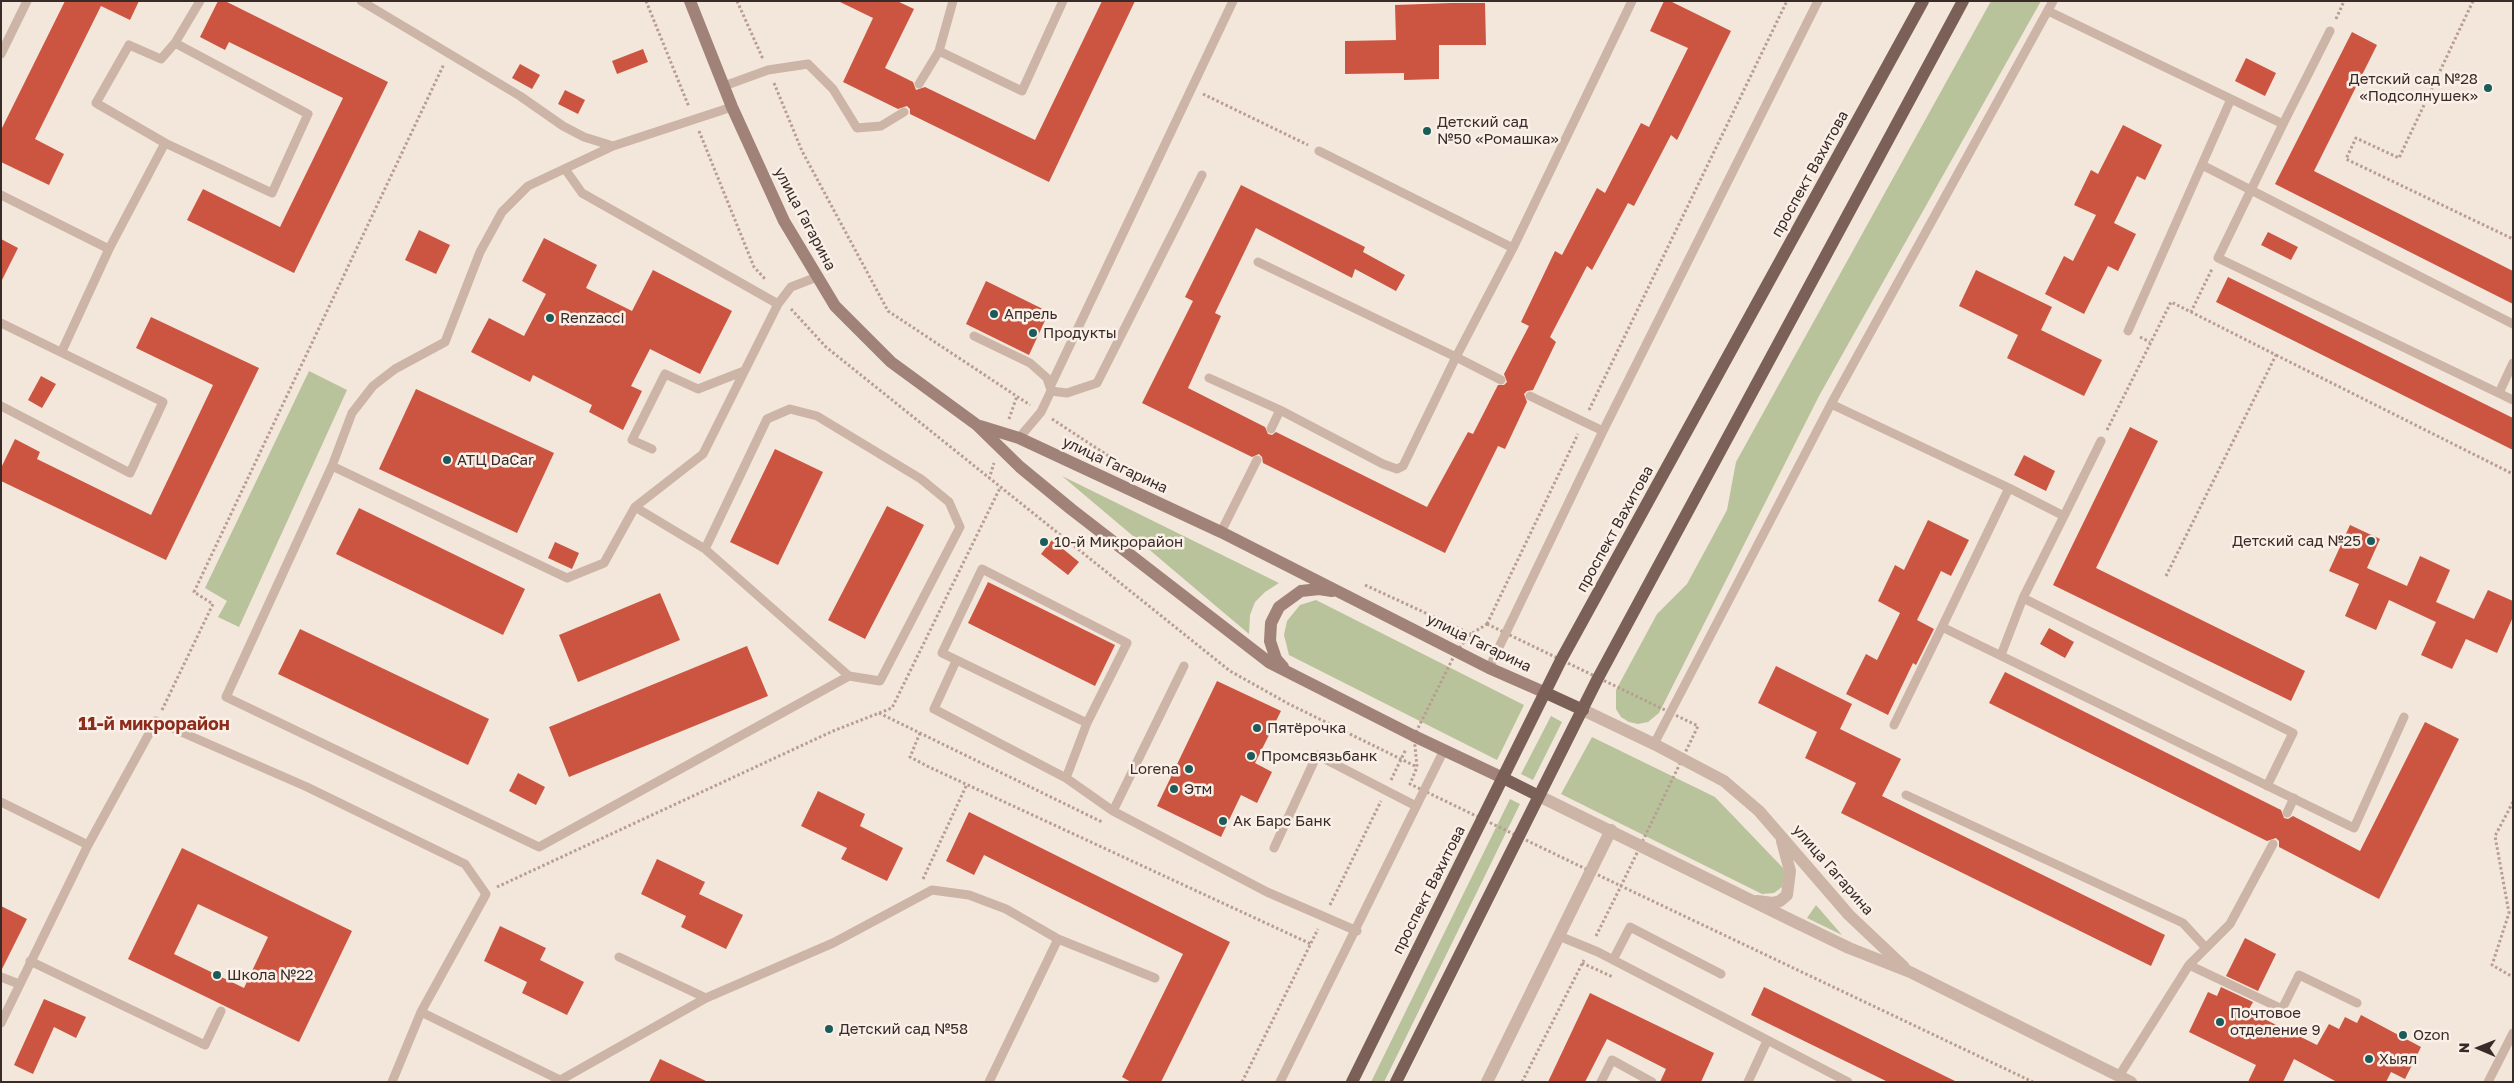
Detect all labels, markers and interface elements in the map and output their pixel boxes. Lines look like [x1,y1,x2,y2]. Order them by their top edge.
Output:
place label: Детский сад №28 «Подсолнушек» [2349,70,2478,105]
marker: Детский сад №28 «Подсолнушек» [2482,82,2494,94]
street label: проспект Вахитова [1768,108,1852,240]
place label: Детский сад №50 «Ромашка» [1437,113,1559,148]
marker: Детский сад №50 «Ромашка» [1421,125,1433,137]
street label: улица Гагарина [770,164,840,274]
place label: Апрель [1004,305,1057,323]
marker: Апрель [988,308,1000,320]
place label: Renzacci [560,309,624,327]
marker: Renzacci [544,312,556,324]
place label: Продукты [1043,324,1117,342]
marker: Продукты [1027,327,1039,339]
street label: улица Гагарина [1059,433,1171,497]
place label: АТЦ DaСar [457,451,534,469]
marker: АТЦ DaСar [441,454,453,466]
street label: проспект Вахитова [1573,463,1657,595]
place label: Детский сад №25 [2232,532,2361,550]
place label: 10-й Микрорайон [1054,533,1183,551]
marker: Детский сад №25 [2365,535,2377,547]
marker: 10-й Микрорайон [1038,536,1050,548]
street label: улица Гагарина [1424,610,1534,676]
district label: 11-й микрорайон [78,713,230,735]
place label: Пятёрочка [1267,719,1346,737]
marker: Пятёрочка [1251,722,1263,734]
place label: Промсвязьбанк [1261,747,1377,765]
marker: Промсвязьбанк [1245,750,1257,762]
place label: Lorena [1130,760,1179,778]
marker: Lorena [1183,763,1195,775]
place label: Этм [1184,780,1212,798]
marker: Этм [1168,783,1180,795]
place label: Ак Барс Банк [1233,812,1331,830]
marker: Ак Барс Банк [1217,815,1229,827]
street label: улица Гагарина [1789,821,1877,919]
street label: проспект Вахитова [1389,823,1469,957]
place label: Школа №22 [227,966,314,984]
marker: Школа №22 [211,969,223,981]
place label: Почтовое отделение 9 [2230,1004,2321,1039]
marker: Почтовое отделение 9 [2214,1016,2226,1028]
place label: Детский сад №58 [839,1020,968,1038]
marker: Детский сад №58 [823,1023,835,1035]
north arrow [2454,1023,2504,1073]
place label: Ozon [2413,1026,2450,1044]
marker: Ozon [2397,1029,2409,1041]
text: N [2455,1042,2472,1053]
place label: Хыял [2379,1050,2417,1068]
marker: Хыял [2363,1053,2375,1065]

